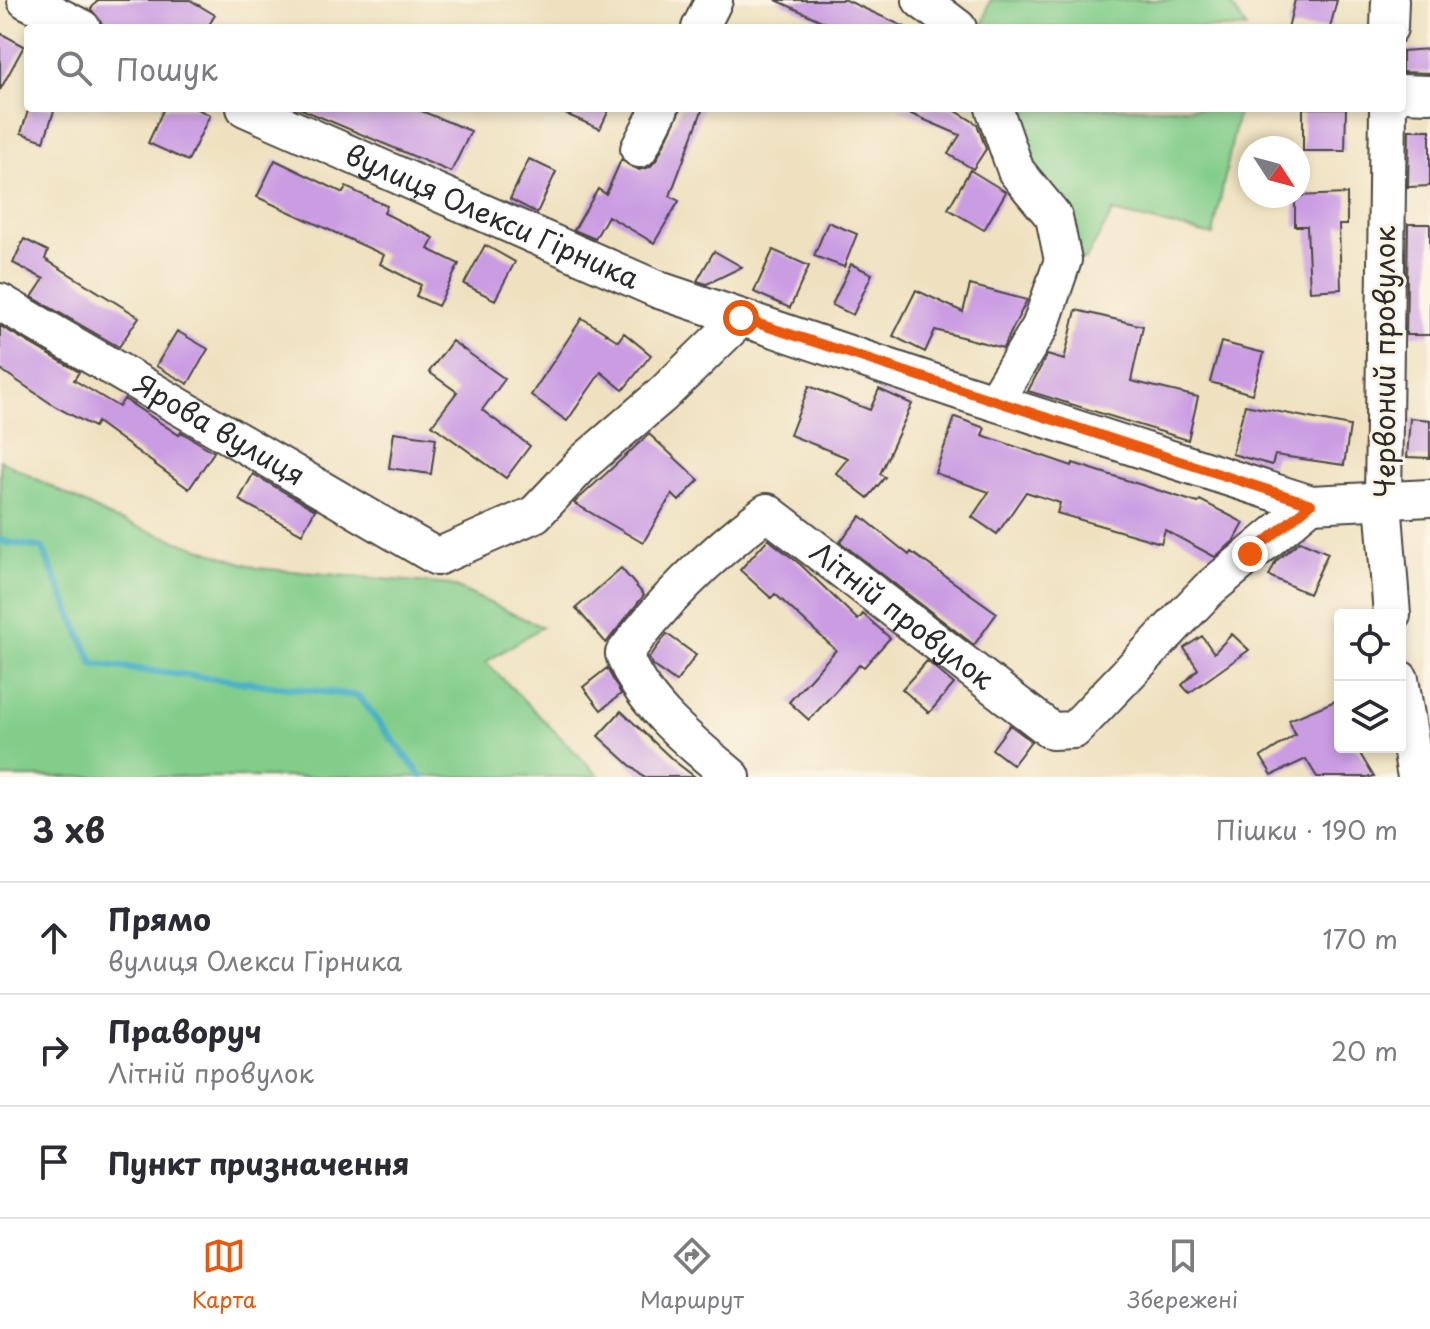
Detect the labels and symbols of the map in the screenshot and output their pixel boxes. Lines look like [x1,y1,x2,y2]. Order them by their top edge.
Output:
street label: вулиця Олекси Гірника [339,132,647,299]
north arrow [1238,136,1310,208]
street label: Червоний провулок [1362,226,1405,498]
route start [723,300,759,336]
street label: Ярова вулиця [127,362,314,496]
street label: Літній провулок [802,530,1004,699]
route end [1232,536,1268,572]

